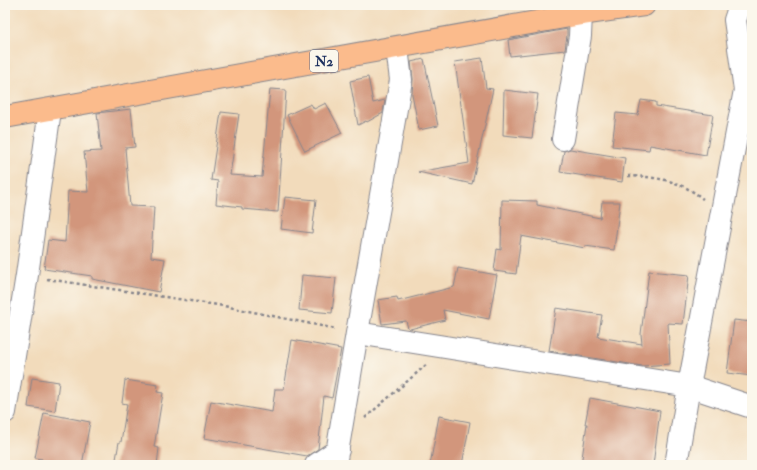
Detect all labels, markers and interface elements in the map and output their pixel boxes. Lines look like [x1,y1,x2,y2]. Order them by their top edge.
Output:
road number: N2 [310,50,338,72]

